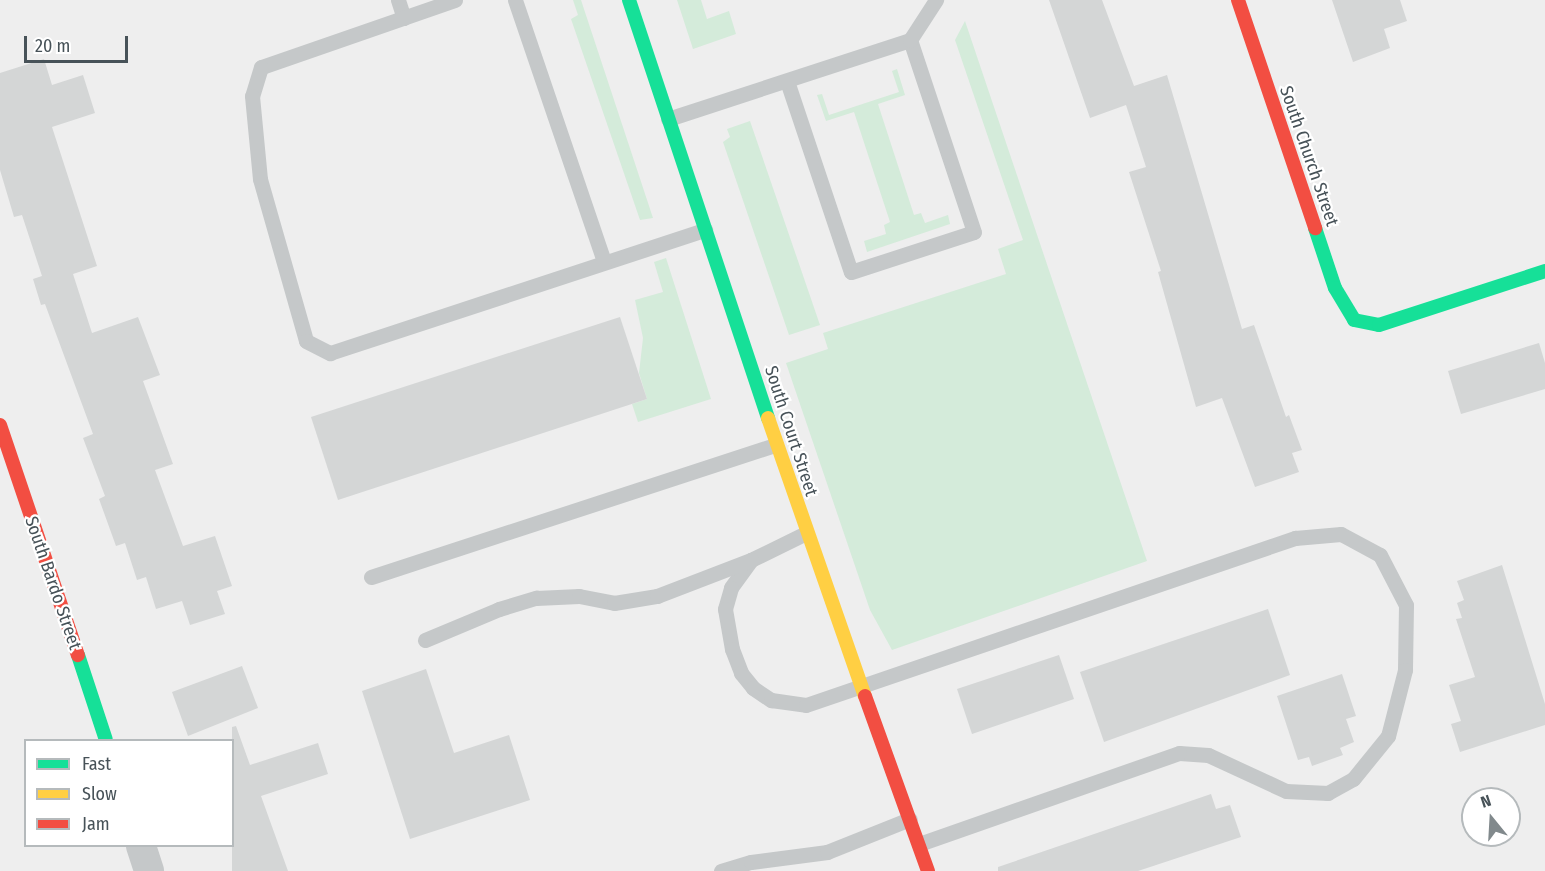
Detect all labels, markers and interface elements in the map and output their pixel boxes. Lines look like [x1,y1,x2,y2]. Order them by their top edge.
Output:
scale bar [27,24,130,62]
text: 20 m [35,35,70,57]
street label: South Church Street [1275,83,1343,229]
street label: South Court Street [760,363,822,499]
street label: South Bardo Street [20,514,86,652]
legend [24,739,234,847]
text: Fast [82,753,111,775]
text: Slow [82,783,117,805]
north arrow [1461,787,1521,847]
text: N [1478,791,1493,812]
text: Jam [82,813,110,835]

